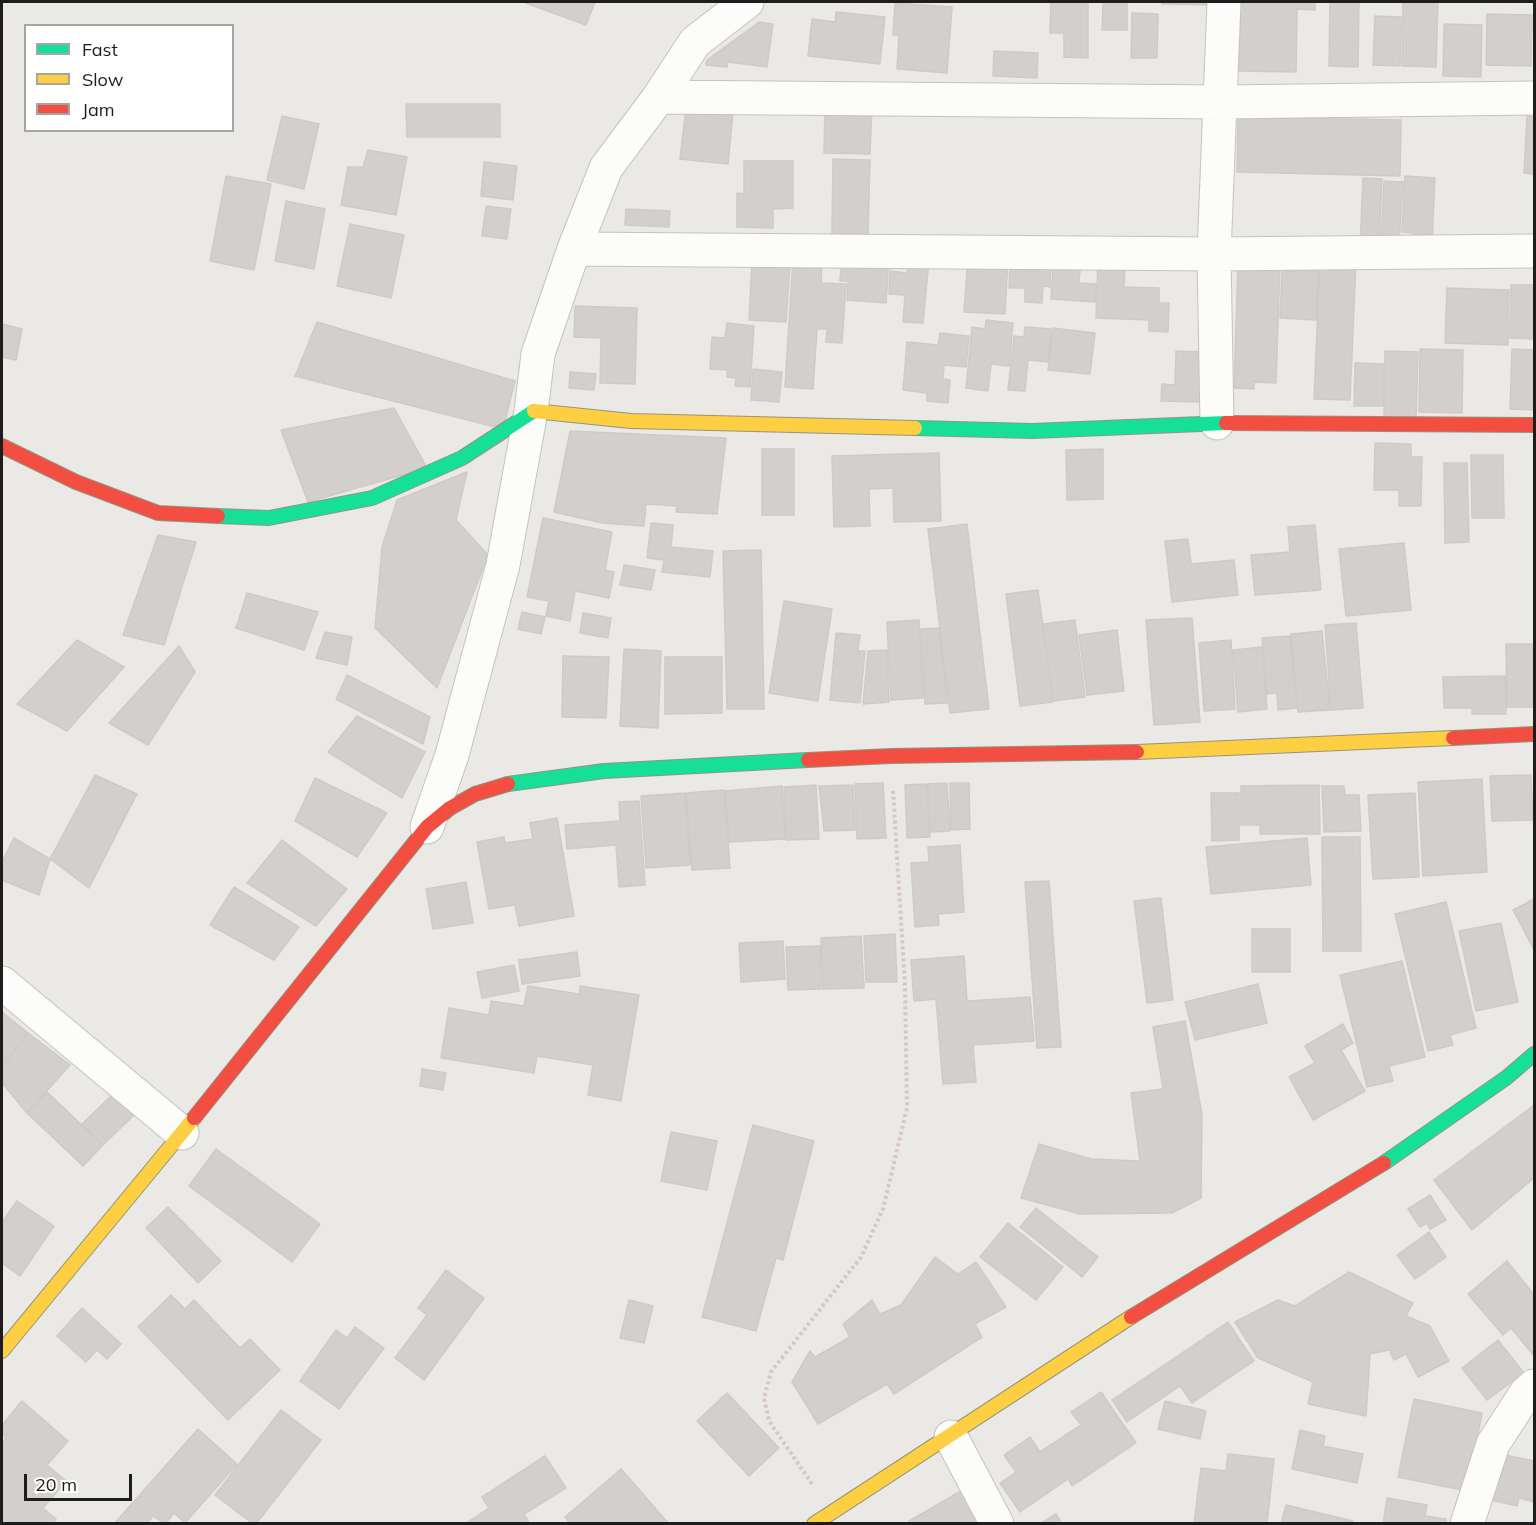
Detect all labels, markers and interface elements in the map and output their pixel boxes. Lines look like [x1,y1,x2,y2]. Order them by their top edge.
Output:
legend [24,24,234,132]
text: Fast [82,38,118,61]
text: Slow [82,68,123,91]
text: Jam [82,98,115,121]
scale bar [27,1462,135,1500]
text: 20 m [35,1473,77,1496]

